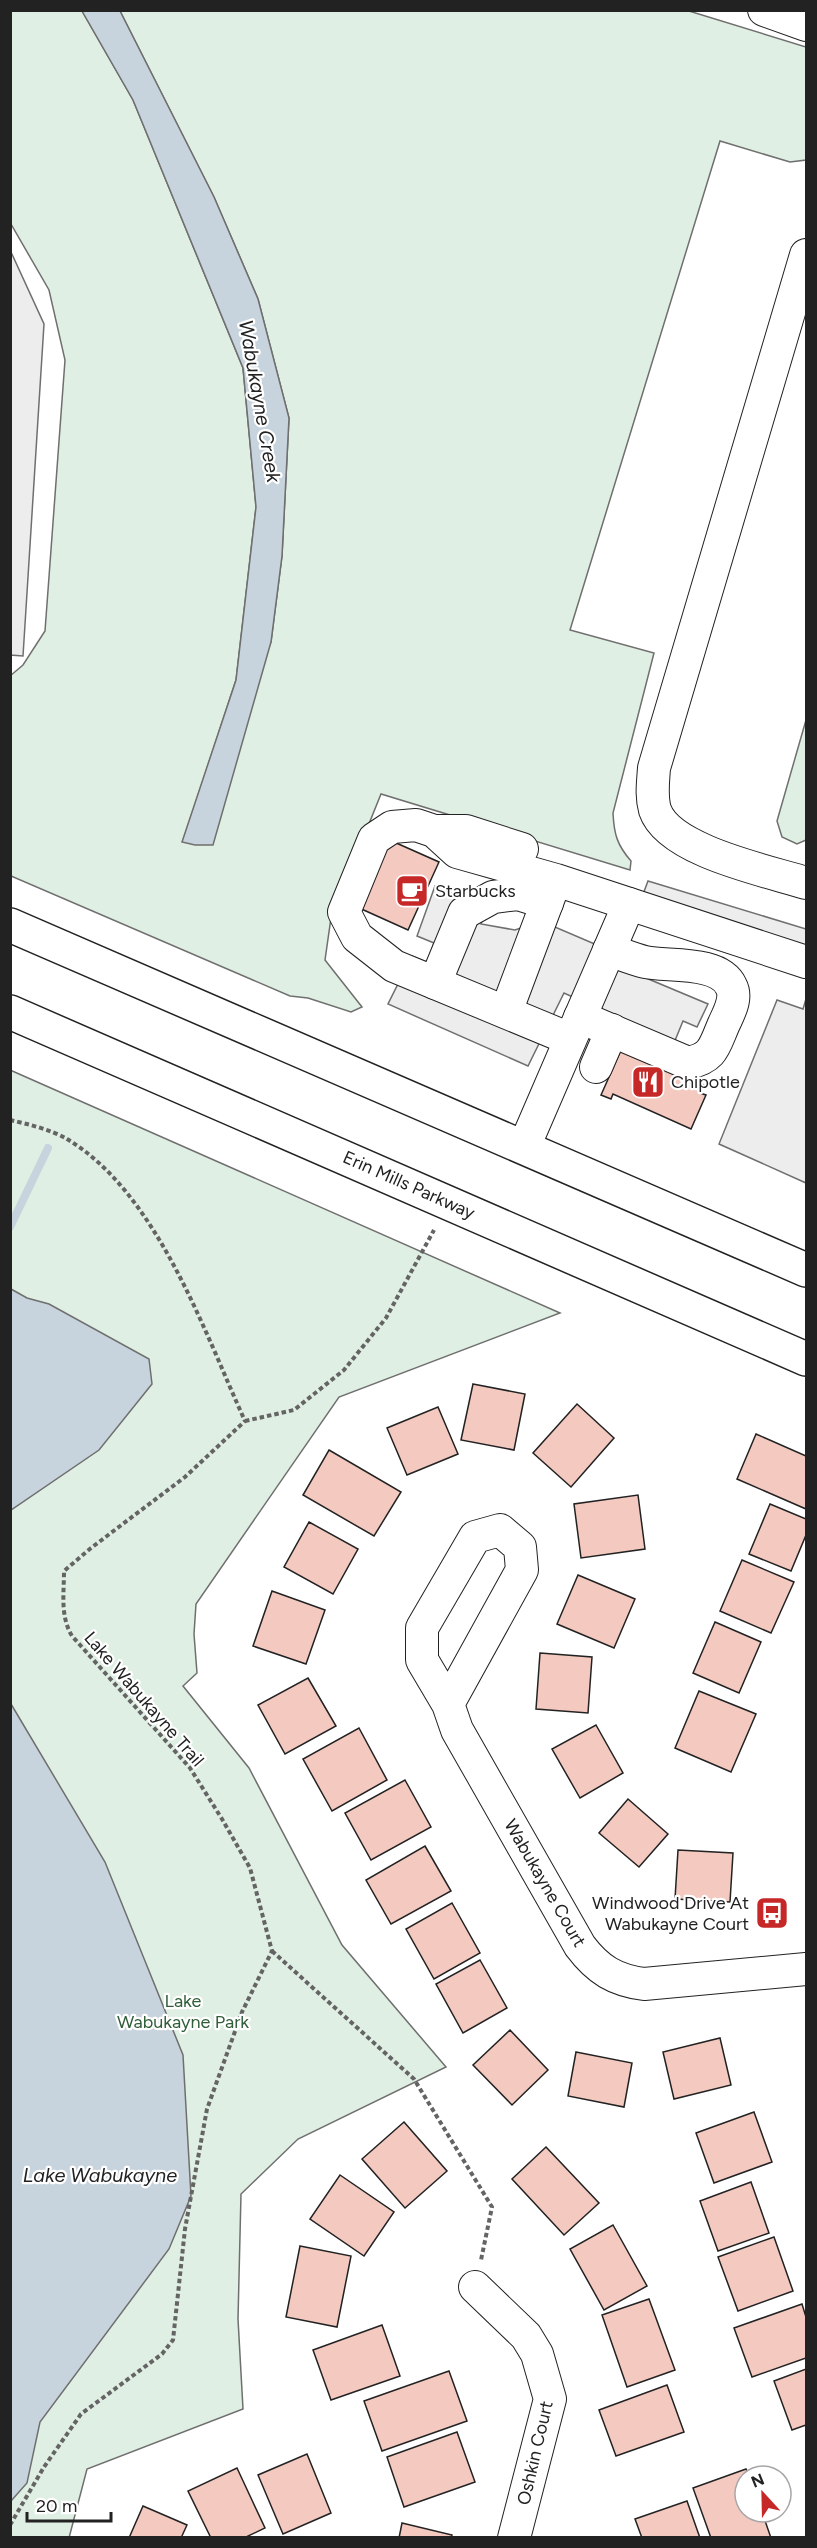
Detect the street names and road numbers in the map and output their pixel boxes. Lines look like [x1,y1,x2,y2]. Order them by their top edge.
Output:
street label: Erin Mills Parkway [340,1146,479,1224]
street label: Lake Wabukayne Trail [79,1627,209,1771]
street label: Wabukayne Court [499,1815,591,1951]
street label: Oshkin Court [512,2399,558,2507]

